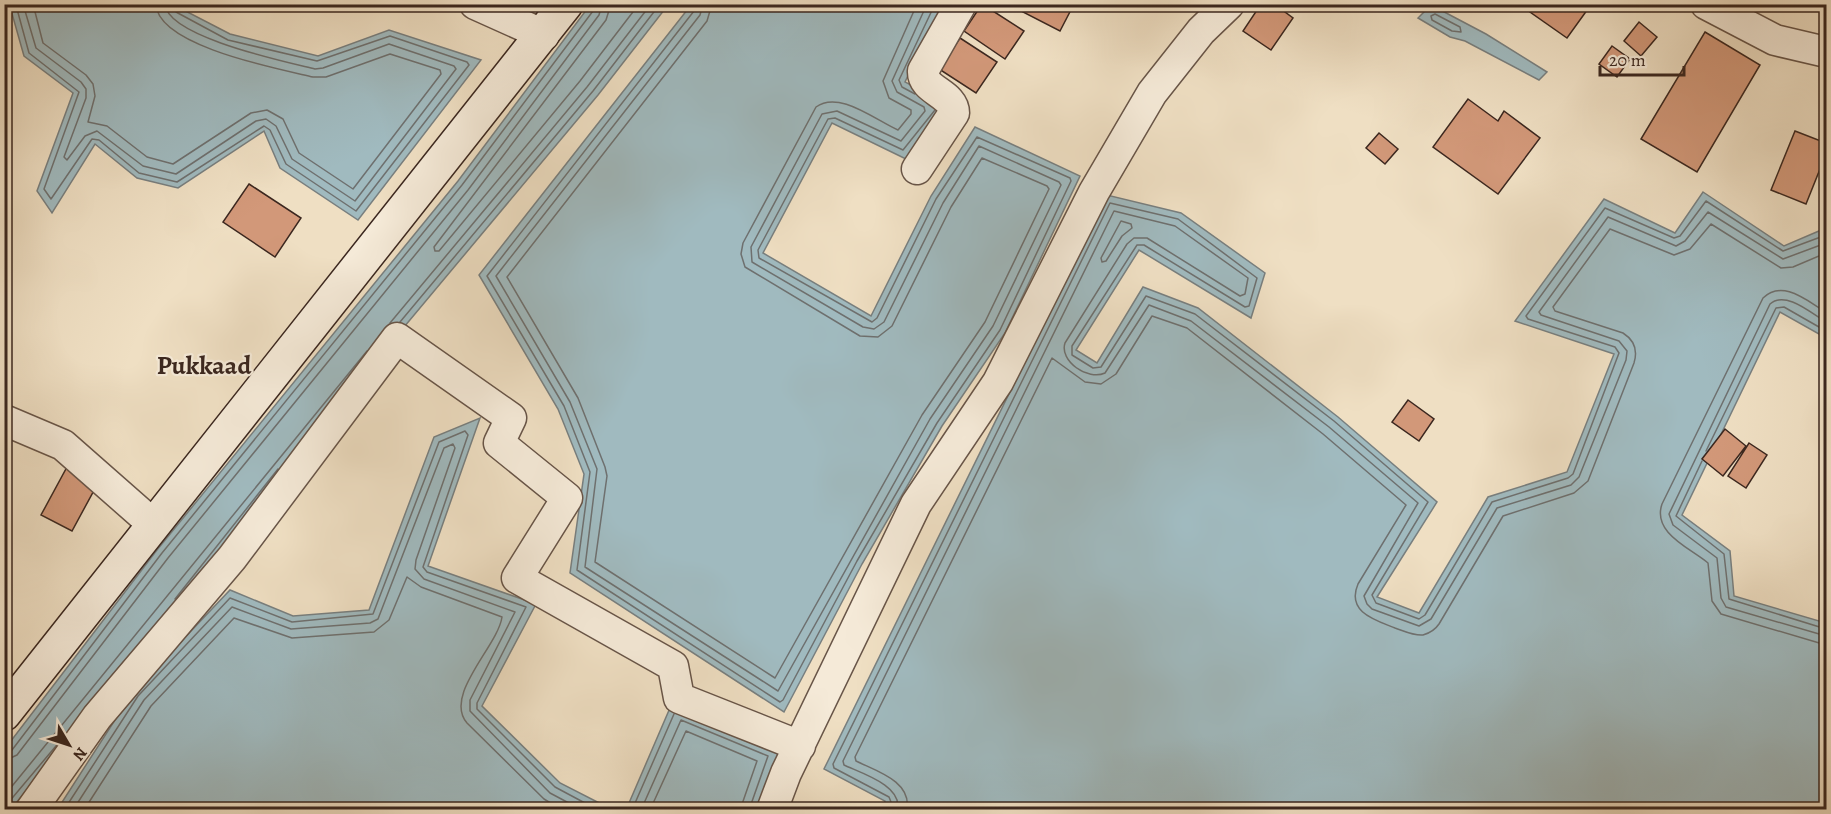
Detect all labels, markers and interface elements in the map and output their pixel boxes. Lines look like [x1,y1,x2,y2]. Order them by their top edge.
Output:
scale bar [1600,39,1684,77]
text: 20 m [1609,48,1646,72]
district label: Pukkaad [157,348,252,383]
north arrow [39,715,99,775]
text: N [67,742,92,766]

